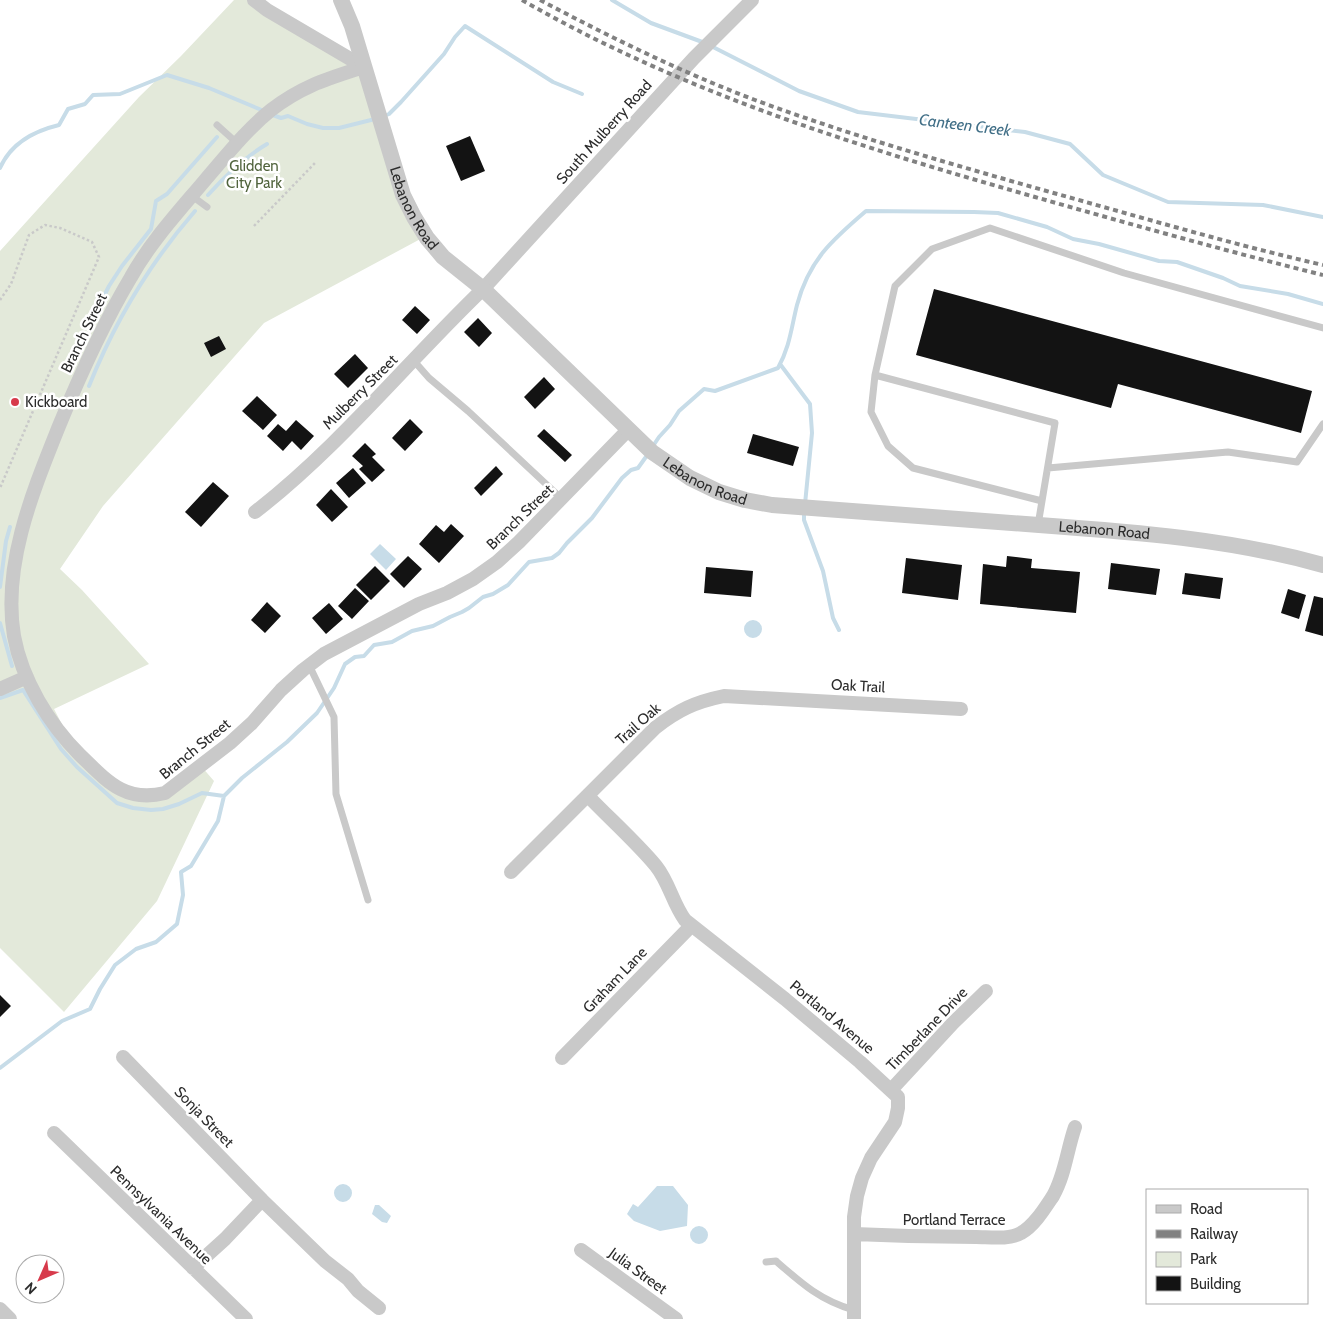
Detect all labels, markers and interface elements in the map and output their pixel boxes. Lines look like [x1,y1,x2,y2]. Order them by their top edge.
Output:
street label: South Mulberry Road [553,76,655,188]
water label: Canteen Creek [918,110,1013,140]
park label: Glidden City Park [226,157,282,192]
street label: Lebanon Road [386,164,442,254]
street label: Branch Street [57,290,111,376]
street label: Mulberry Street [319,351,401,433]
place label: Kickboard [25,393,87,411]
marker: Kickboard [9,396,21,408]
street label: Lebanon Road [660,453,749,509]
street label: Branch Street [483,481,557,553]
street label: Lebanon Road [1058,517,1151,543]
street label: Oak Trail [831,676,886,696]
street label: Trail Oak [612,699,664,749]
street label: Branch Street [156,715,234,783]
street label: Graham Lane [579,943,651,1017]
street label: Portland Avenue [786,976,878,1058]
street label: Timberlane Drive [883,983,971,1074]
street label: Sonja Street [171,1083,237,1151]
street label: Pennsylvania Avenue [106,1162,216,1268]
legend [1146,1189,1308,1304]
text: Road [1190,1200,1223,1218]
street label: Portland Terrace [903,1211,1006,1229]
text: Railway [1190,1225,1239,1243]
street label: Julia Street [605,1243,671,1298]
text: Park [1190,1250,1217,1268]
north arrow [15,1254,65,1304]
text: Building [1190,1275,1241,1293]
text: N [21,1278,41,1298]

